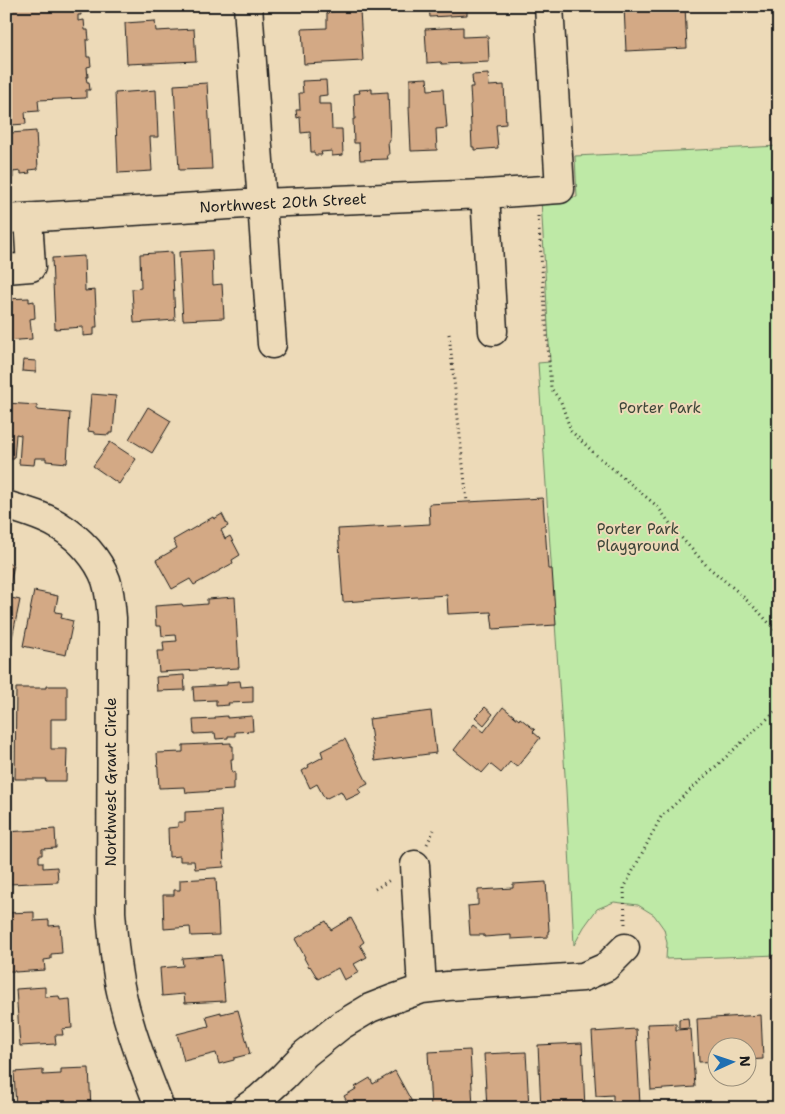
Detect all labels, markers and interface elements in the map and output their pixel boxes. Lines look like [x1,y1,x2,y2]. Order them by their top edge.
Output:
street label: Northwest 20th Street [199,189,367,217]
park label: Porter Park [619,398,701,418]
park label: Porter Park Playground [597,519,680,556]
street label: Northwest Grant Circle [101,697,121,867]
north arrow [708,1036,758,1086]
text: N [736,1055,754,1067]

